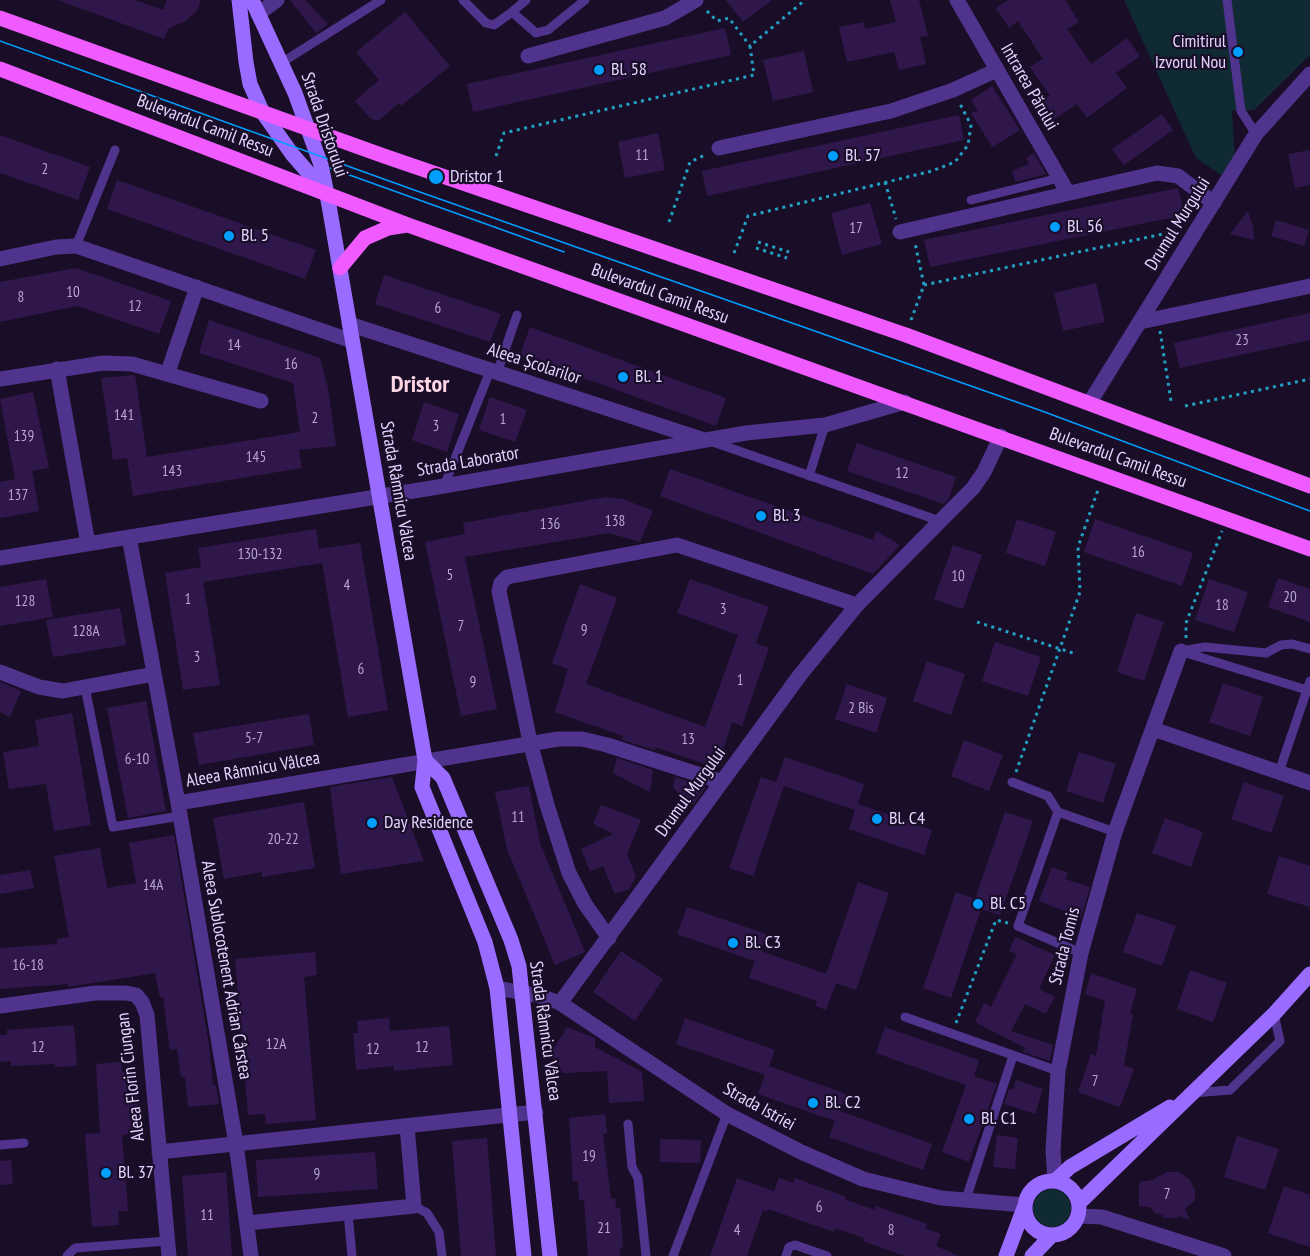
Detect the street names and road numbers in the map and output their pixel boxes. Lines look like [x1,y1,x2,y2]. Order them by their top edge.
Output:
street label: Intrarea Părului [996,40,1062,134]
street label: Strada Dristorului [296,70,352,180]
street label: Bulevardul Camil Ressu [134,90,276,162]
street label: Drumul Murgului [1141,174,1215,274]
street label: Bulevardul Camil Ressu [588,259,732,329]
street label: Aleea Școlarilor [484,339,584,389]
street label: Strada Râmnicu Vâlcea [375,420,421,562]
street label: Bulevardul Camil Ressu [1046,423,1190,493]
street label: Strada Laborator [415,442,521,482]
street label: Drumul Murgului [651,743,731,841]
street label: Aleea Râmnicu Vâlcea [184,748,322,792]
street label: Aleea Sublocotenent Adrian Cârstea [196,859,256,1081]
street label: Strada Tomis [1045,905,1085,987]
street label: Strada Râmnicu Vâlcea [525,960,565,1102]
street label: Aleea Florin Ciungan [112,1012,150,1142]
street label: Strada Istriei [719,1078,799,1136]

